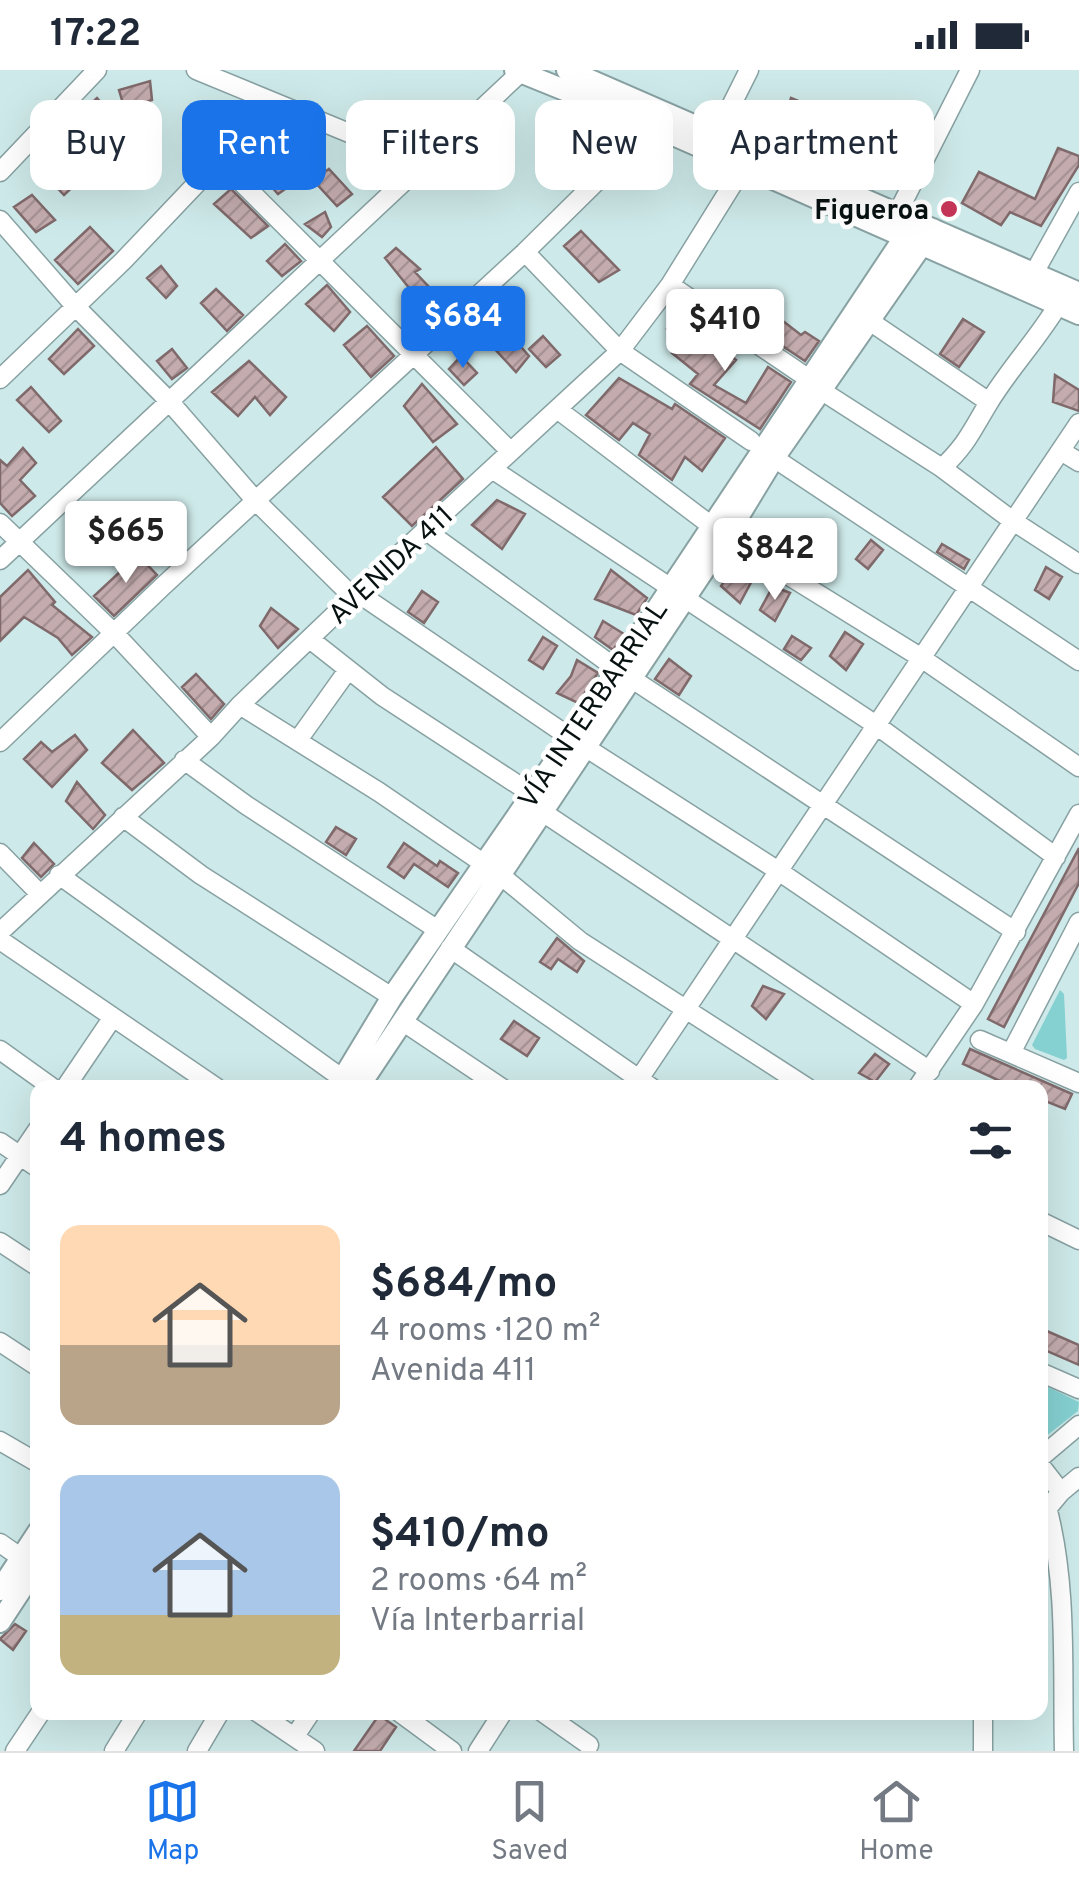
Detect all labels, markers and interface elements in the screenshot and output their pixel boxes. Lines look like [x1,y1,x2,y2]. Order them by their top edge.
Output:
text: 17:22 [50,11,141,60]
chip: Buy [30,100,162,190]
chip: Rent [182,100,326,190]
chip: Filters [346,100,515,190]
chip: New [535,100,673,190]
chip: Apartment [693,100,934,190]
place label: Figueroa [814,194,929,230]
marker: Figueroa [938,198,960,220]
pin: $684 [404,286,522,371]
pin: $410 [666,289,784,374]
text: $684 [423,298,503,338]
text: $410 [688,301,762,341]
street label: AVENIDA 411 [322,499,462,634]
pin: $665 [67,501,185,586]
text: $665 [87,513,165,553]
pin: $842 [716,518,834,603]
text: $842 [735,530,815,570]
street label: VÍA INTERBARRIAL [510,594,677,817]
icon: filters [963,1113,1018,1168]
text: 4 homes [60,1114,227,1167]
text: $684/mo [370,1259,557,1312]
icon: home [140,1265,260,1385]
text: 4 rooms · 120 m² [370,1312,601,1352]
text: Avenida 411 [370,1352,536,1392]
text: $410/mo [370,1509,550,1562]
icon: home [140,1515,260,1635]
text: 2 rooms · 64 m² [370,1562,587,1602]
text: Vía Interbarrial [370,1602,585,1642]
tab: Map [145,1774,200,1870]
tab: Saved [491,1774,568,1870]
tab: Home [859,1774,934,1870]

